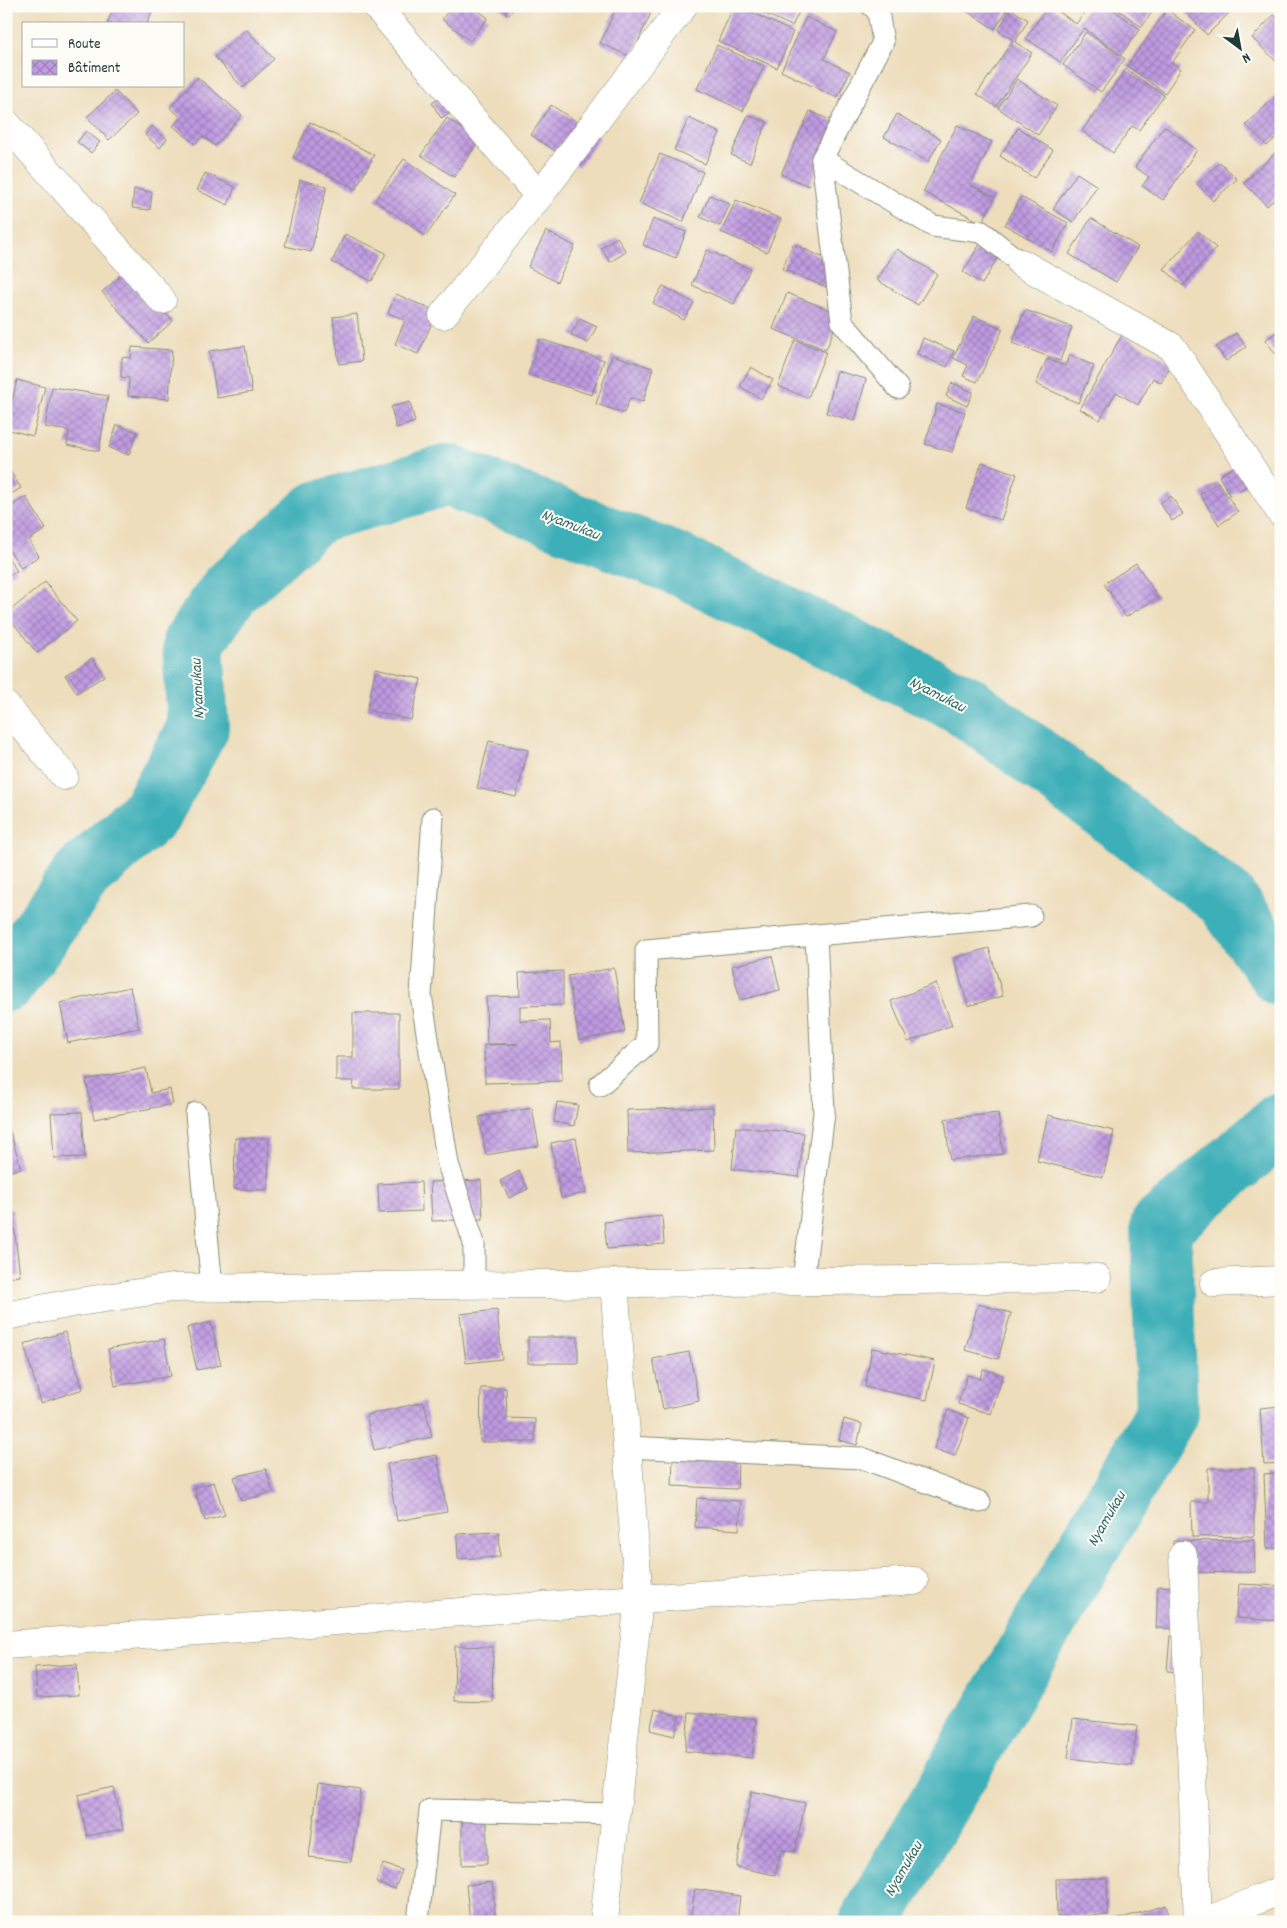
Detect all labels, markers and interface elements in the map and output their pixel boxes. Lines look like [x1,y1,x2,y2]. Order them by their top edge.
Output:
legend [22,22,185,88]
north arrow [1214,22,1264,72]
text: Route [68,34,101,56]
text: N [1238,47,1254,68]
text: Bâtiment [68,58,121,80]
water label: Nyamukau [538,504,604,547]
water label: Nyamukau [185,657,212,720]
water label: Nyamukau [905,671,970,720]
water label: Nyamukau [1082,1486,1133,1551]
water label: Nyamukau [879,1836,930,1901]

